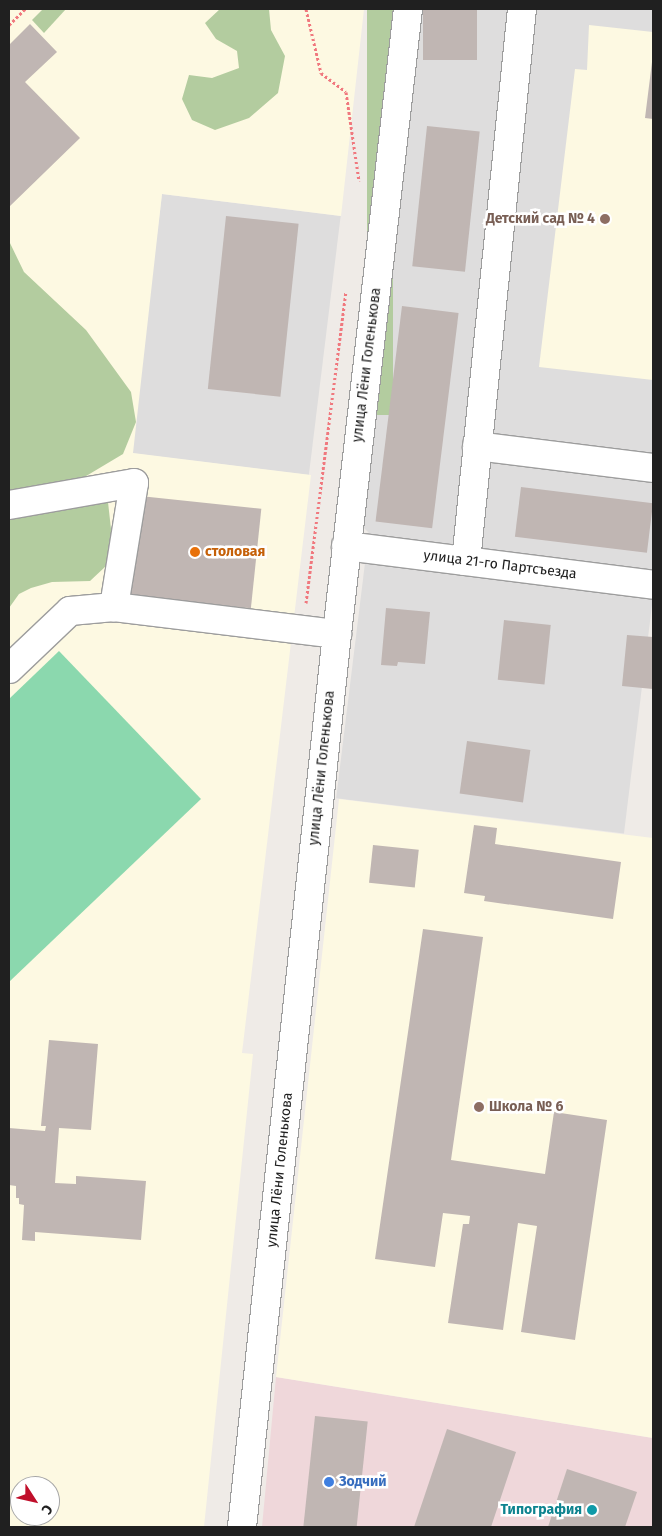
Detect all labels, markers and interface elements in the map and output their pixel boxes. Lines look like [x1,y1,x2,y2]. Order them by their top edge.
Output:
place label: Детский сад № 4 [486,211,595,227]
marker: Детский сад № 4 [599,213,611,225]
street label: улица Лёни Голенькова [349,287,385,443]
place label: столовая [205,544,265,560]
marker: столовая [189,546,201,558]
street label: улица 21-го Партсъезда [422,547,578,583]
street label: улица Лёни Голенькова [306,690,338,846]
street label: улица Лёни Голенькова [264,1092,296,1248]
place label: Школа № 6 [489,1099,563,1115]
marker: Школа № 6 [473,1101,485,1113]
place label: Зодчий [339,1474,387,1490]
north arrow [10,1476,60,1526]
marker: Зодчий [323,1476,335,1488]
text: С [38,1501,56,1517]
place label: Типография [500,1502,582,1518]
marker: Типография [586,1504,598,1516]

